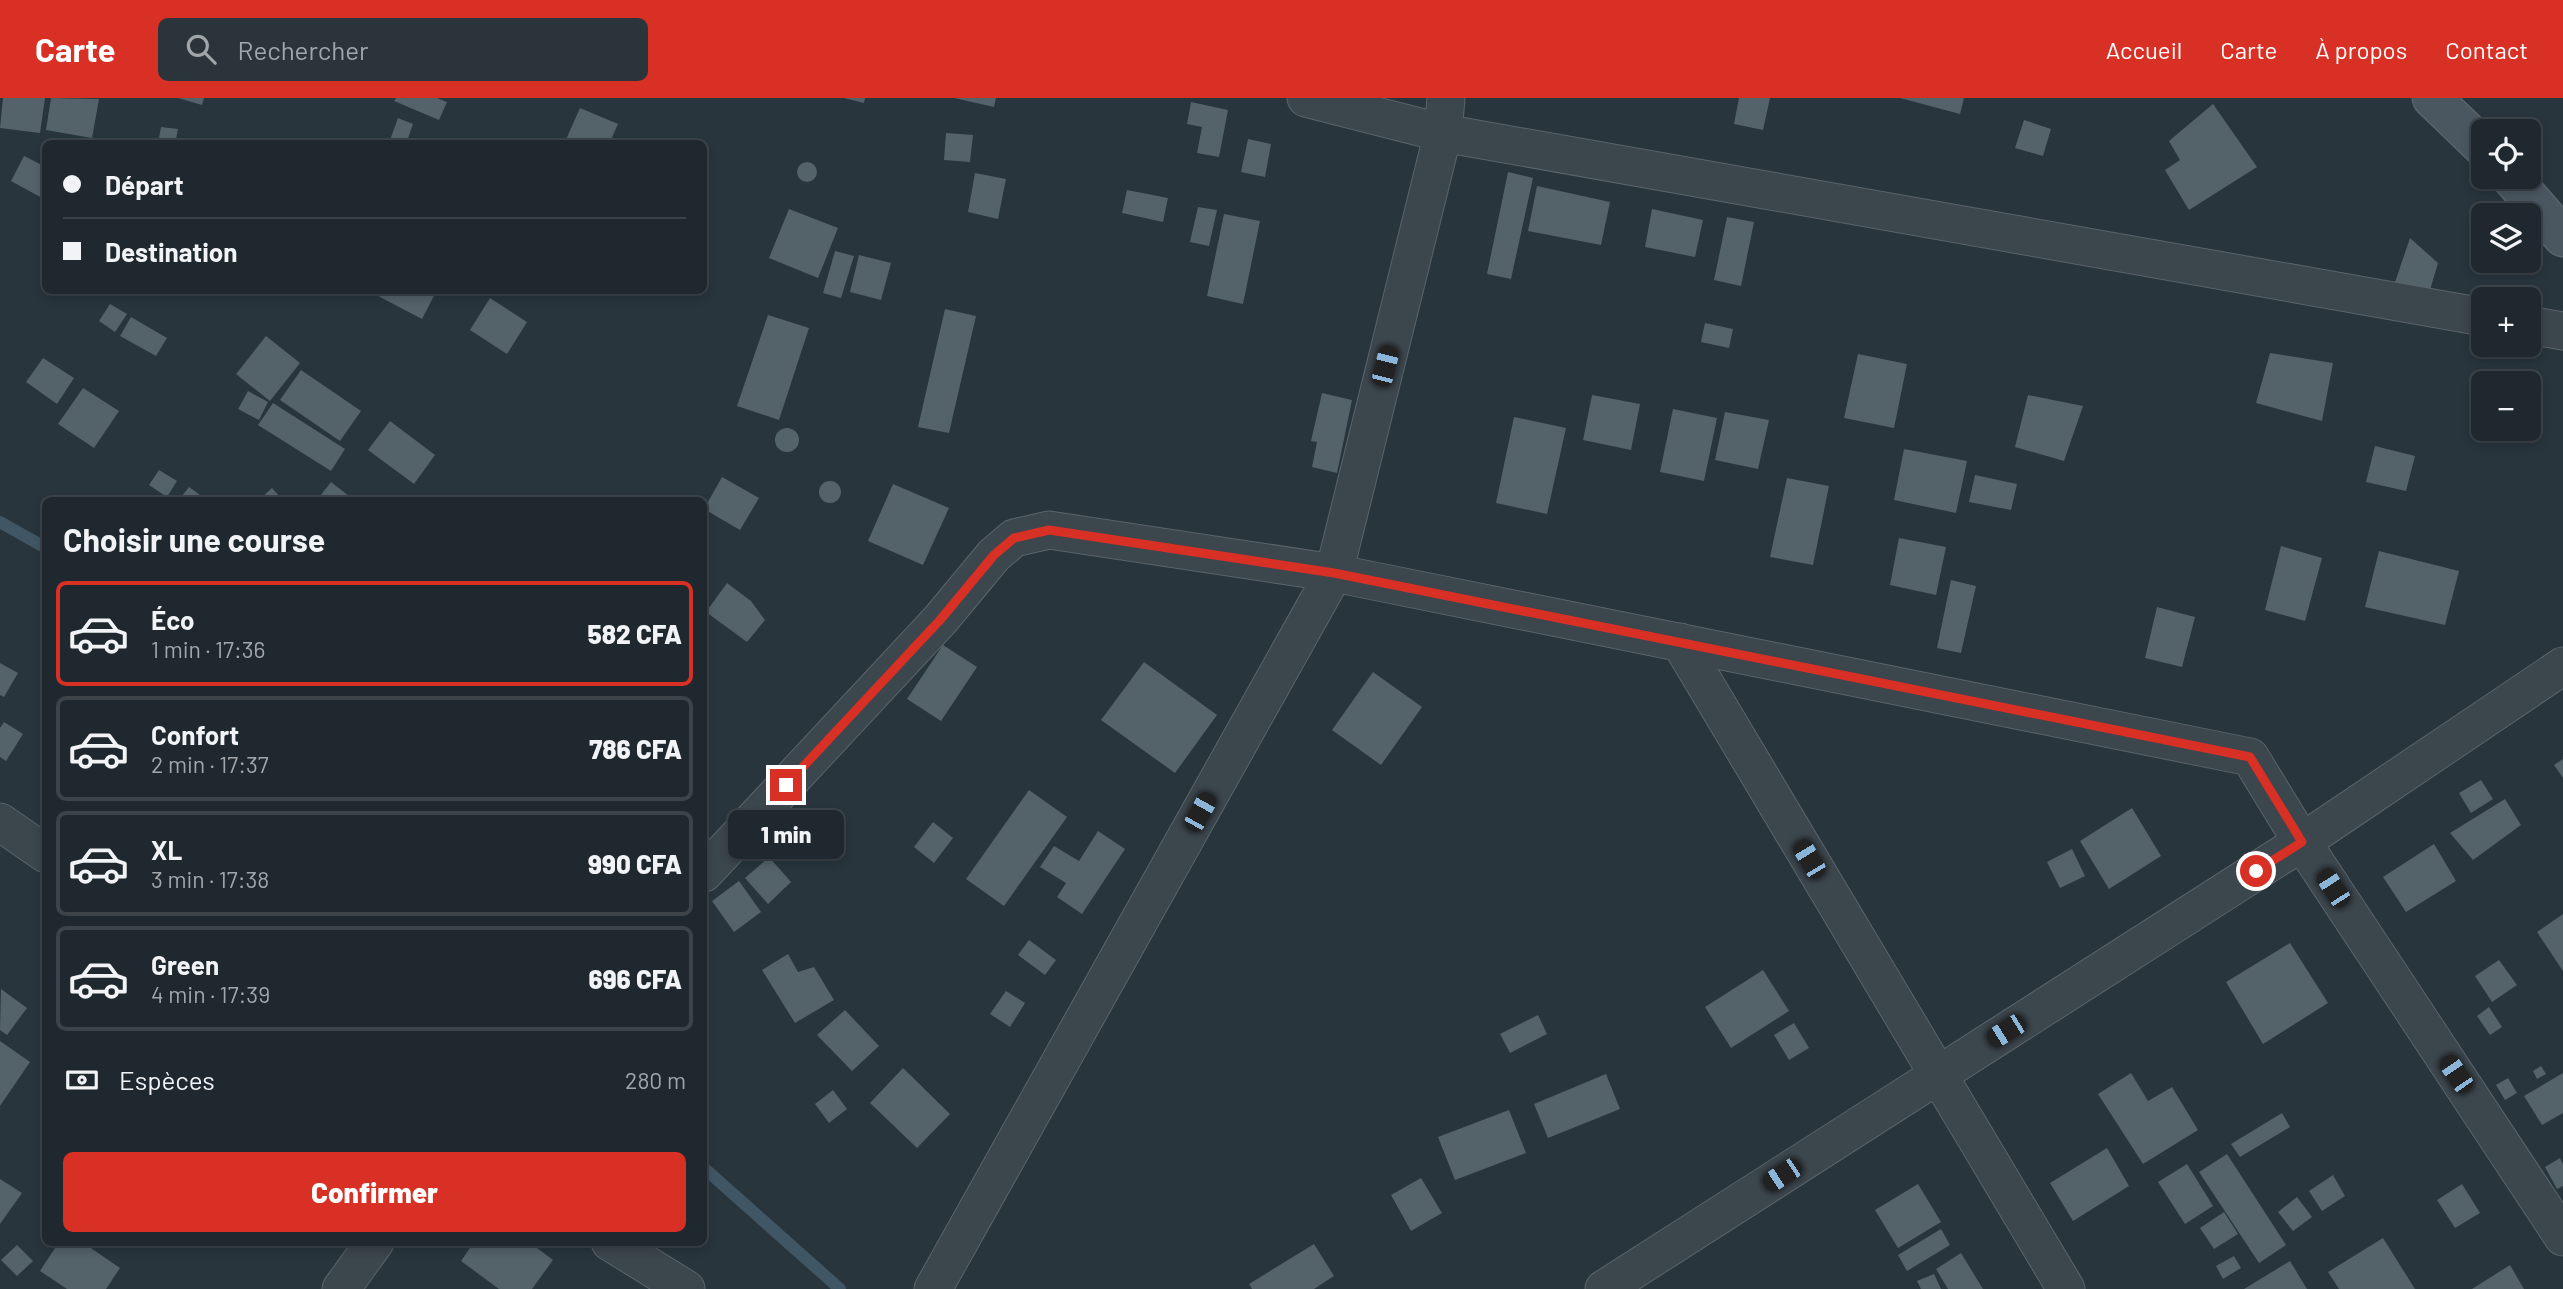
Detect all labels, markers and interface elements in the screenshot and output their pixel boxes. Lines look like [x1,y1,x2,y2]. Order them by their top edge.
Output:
search box [158,18,648,81]
text: Carte [35,29,116,69]
icon: search [182,30,220,68]
text: Rechercher [238,34,368,65]
text: Accueil [2106,35,2182,64]
text: Carte [2220,35,2277,64]
text: À propos [2315,35,2407,64]
text: Contact [2445,35,2528,64]
map controls [2471,119,2541,441]
button: locate [2471,119,2541,189]
text: Départ [105,169,184,200]
button: layers [2471,203,2541,273]
text: Destination [105,236,238,267]
button: + [2471,287,2541,357]
car [1370,343,1401,389]
button: − [2471,371,2541,441]
text: Choisir une course [63,520,325,558]
icon: car [67,602,130,665]
text: Éco [151,604,194,635]
text: 582 CFA [587,618,682,649]
text: 1 min · 17:36 [151,635,265,663]
icon: car [67,717,130,780]
text: Confort [151,719,239,750]
text: 786 CFA [589,733,682,764]
text: 2 min · 17:37 [151,750,269,778]
route end [770,769,802,801]
car [1181,789,1220,835]
callout: 1 min [728,810,844,858]
text: 1 min [761,820,811,848]
icon: car [67,832,130,895]
text: XL [151,834,182,865]
car [1790,836,1829,882]
text: 990 CFA [588,848,682,879]
route start [2240,855,2272,887]
text: 3 min · 17:38 [151,865,269,893]
car [2313,865,2354,911]
icon: car [67,947,130,1010]
text: Green [151,949,219,980]
text: 696 CFA [589,963,682,994]
text: 4 min · 17:39 [151,980,270,1008]
car [1983,1011,2030,1051]
car [2436,1051,2477,1097]
icon: cash [63,1061,101,1099]
text: Espèces [119,1064,215,1095]
text: 280 m [625,1066,686,1094]
button: Confirmer [63,1152,686,1232]
car [1759,1155,1806,1195]

